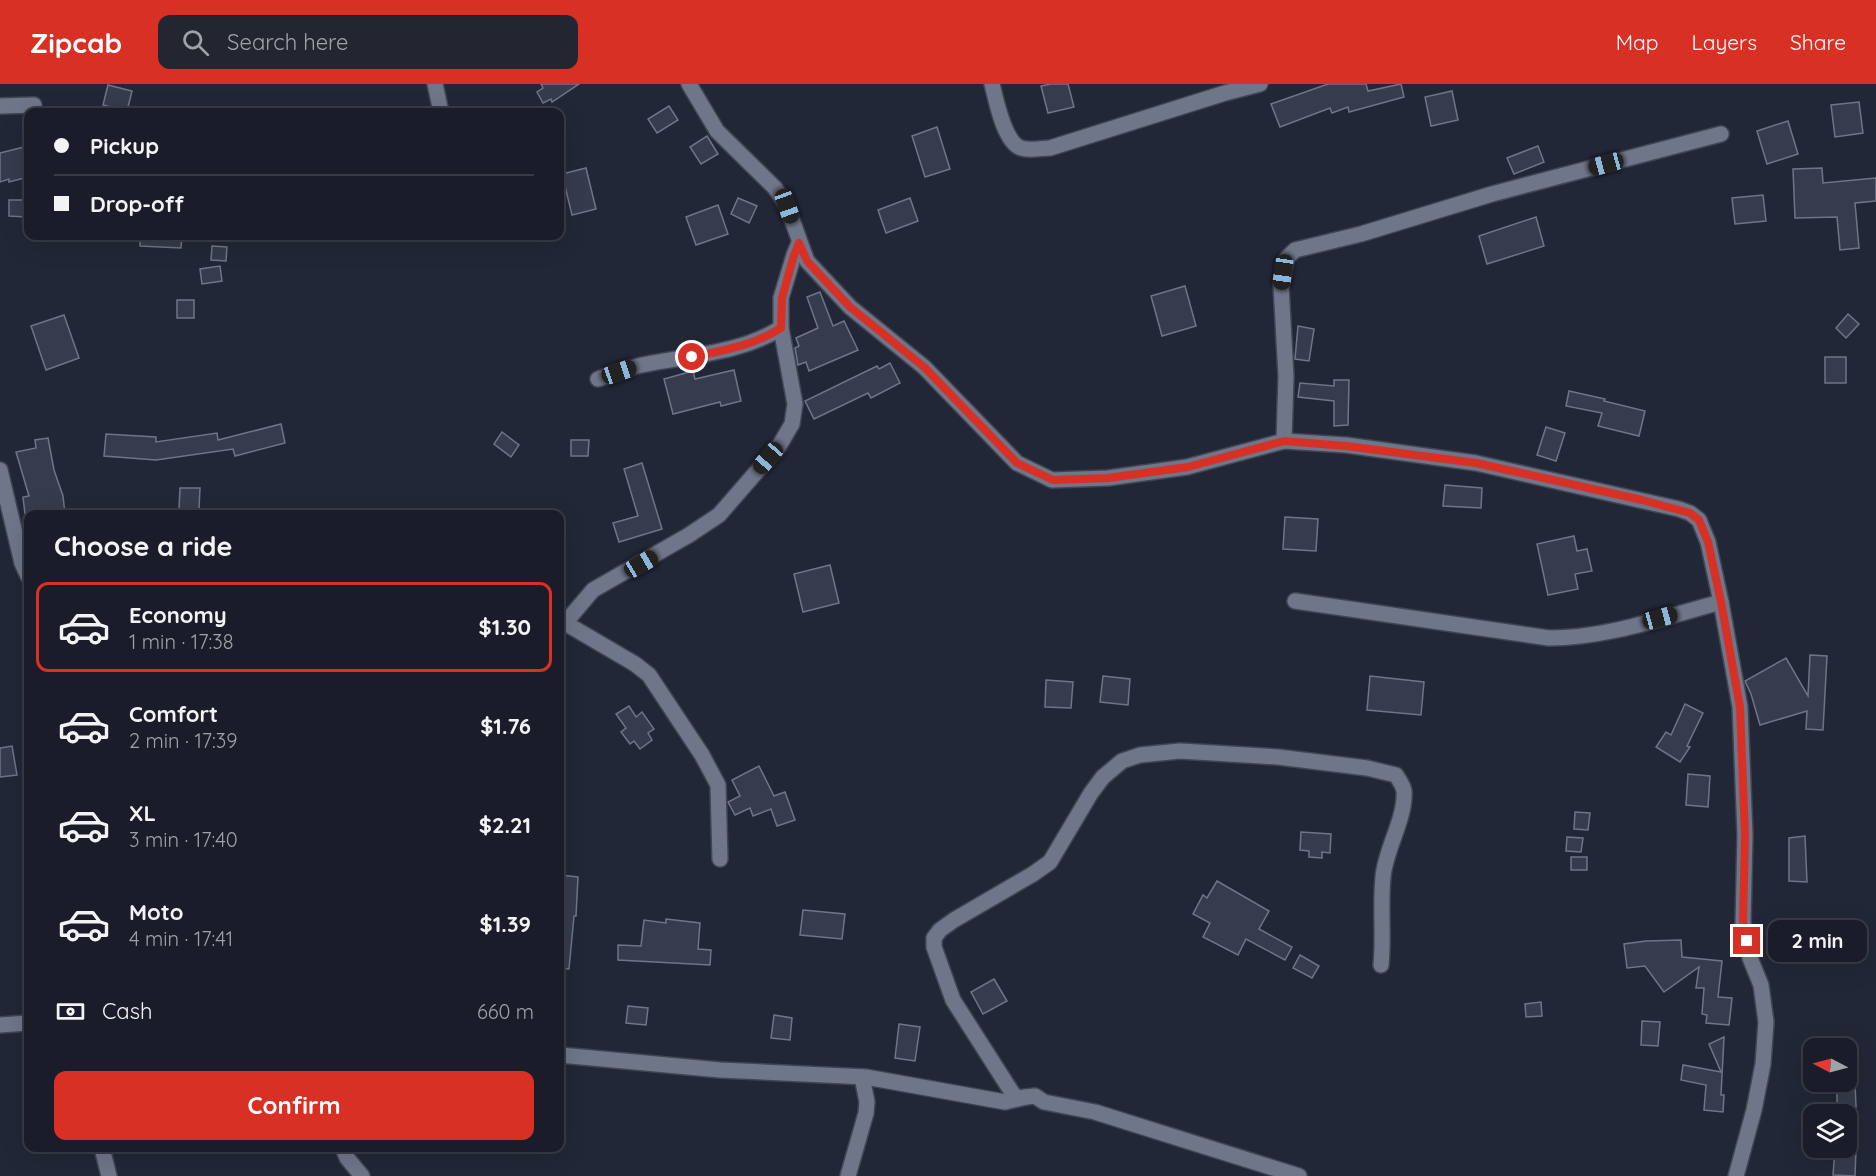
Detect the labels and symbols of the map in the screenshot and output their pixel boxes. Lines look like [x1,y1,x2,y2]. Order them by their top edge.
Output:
car [1586,151,1626,177]
car [772,186,802,226]
car [1272,253,1294,291]
route start [678,343,705,370]
car [599,358,639,386]
car [749,439,787,477]
car [621,547,661,581]
car [1640,605,1680,631]
callout: 2 min [1768,920,1867,962]
route end [1733,927,1760,954]
north arrow [1803,1038,1857,1092]

